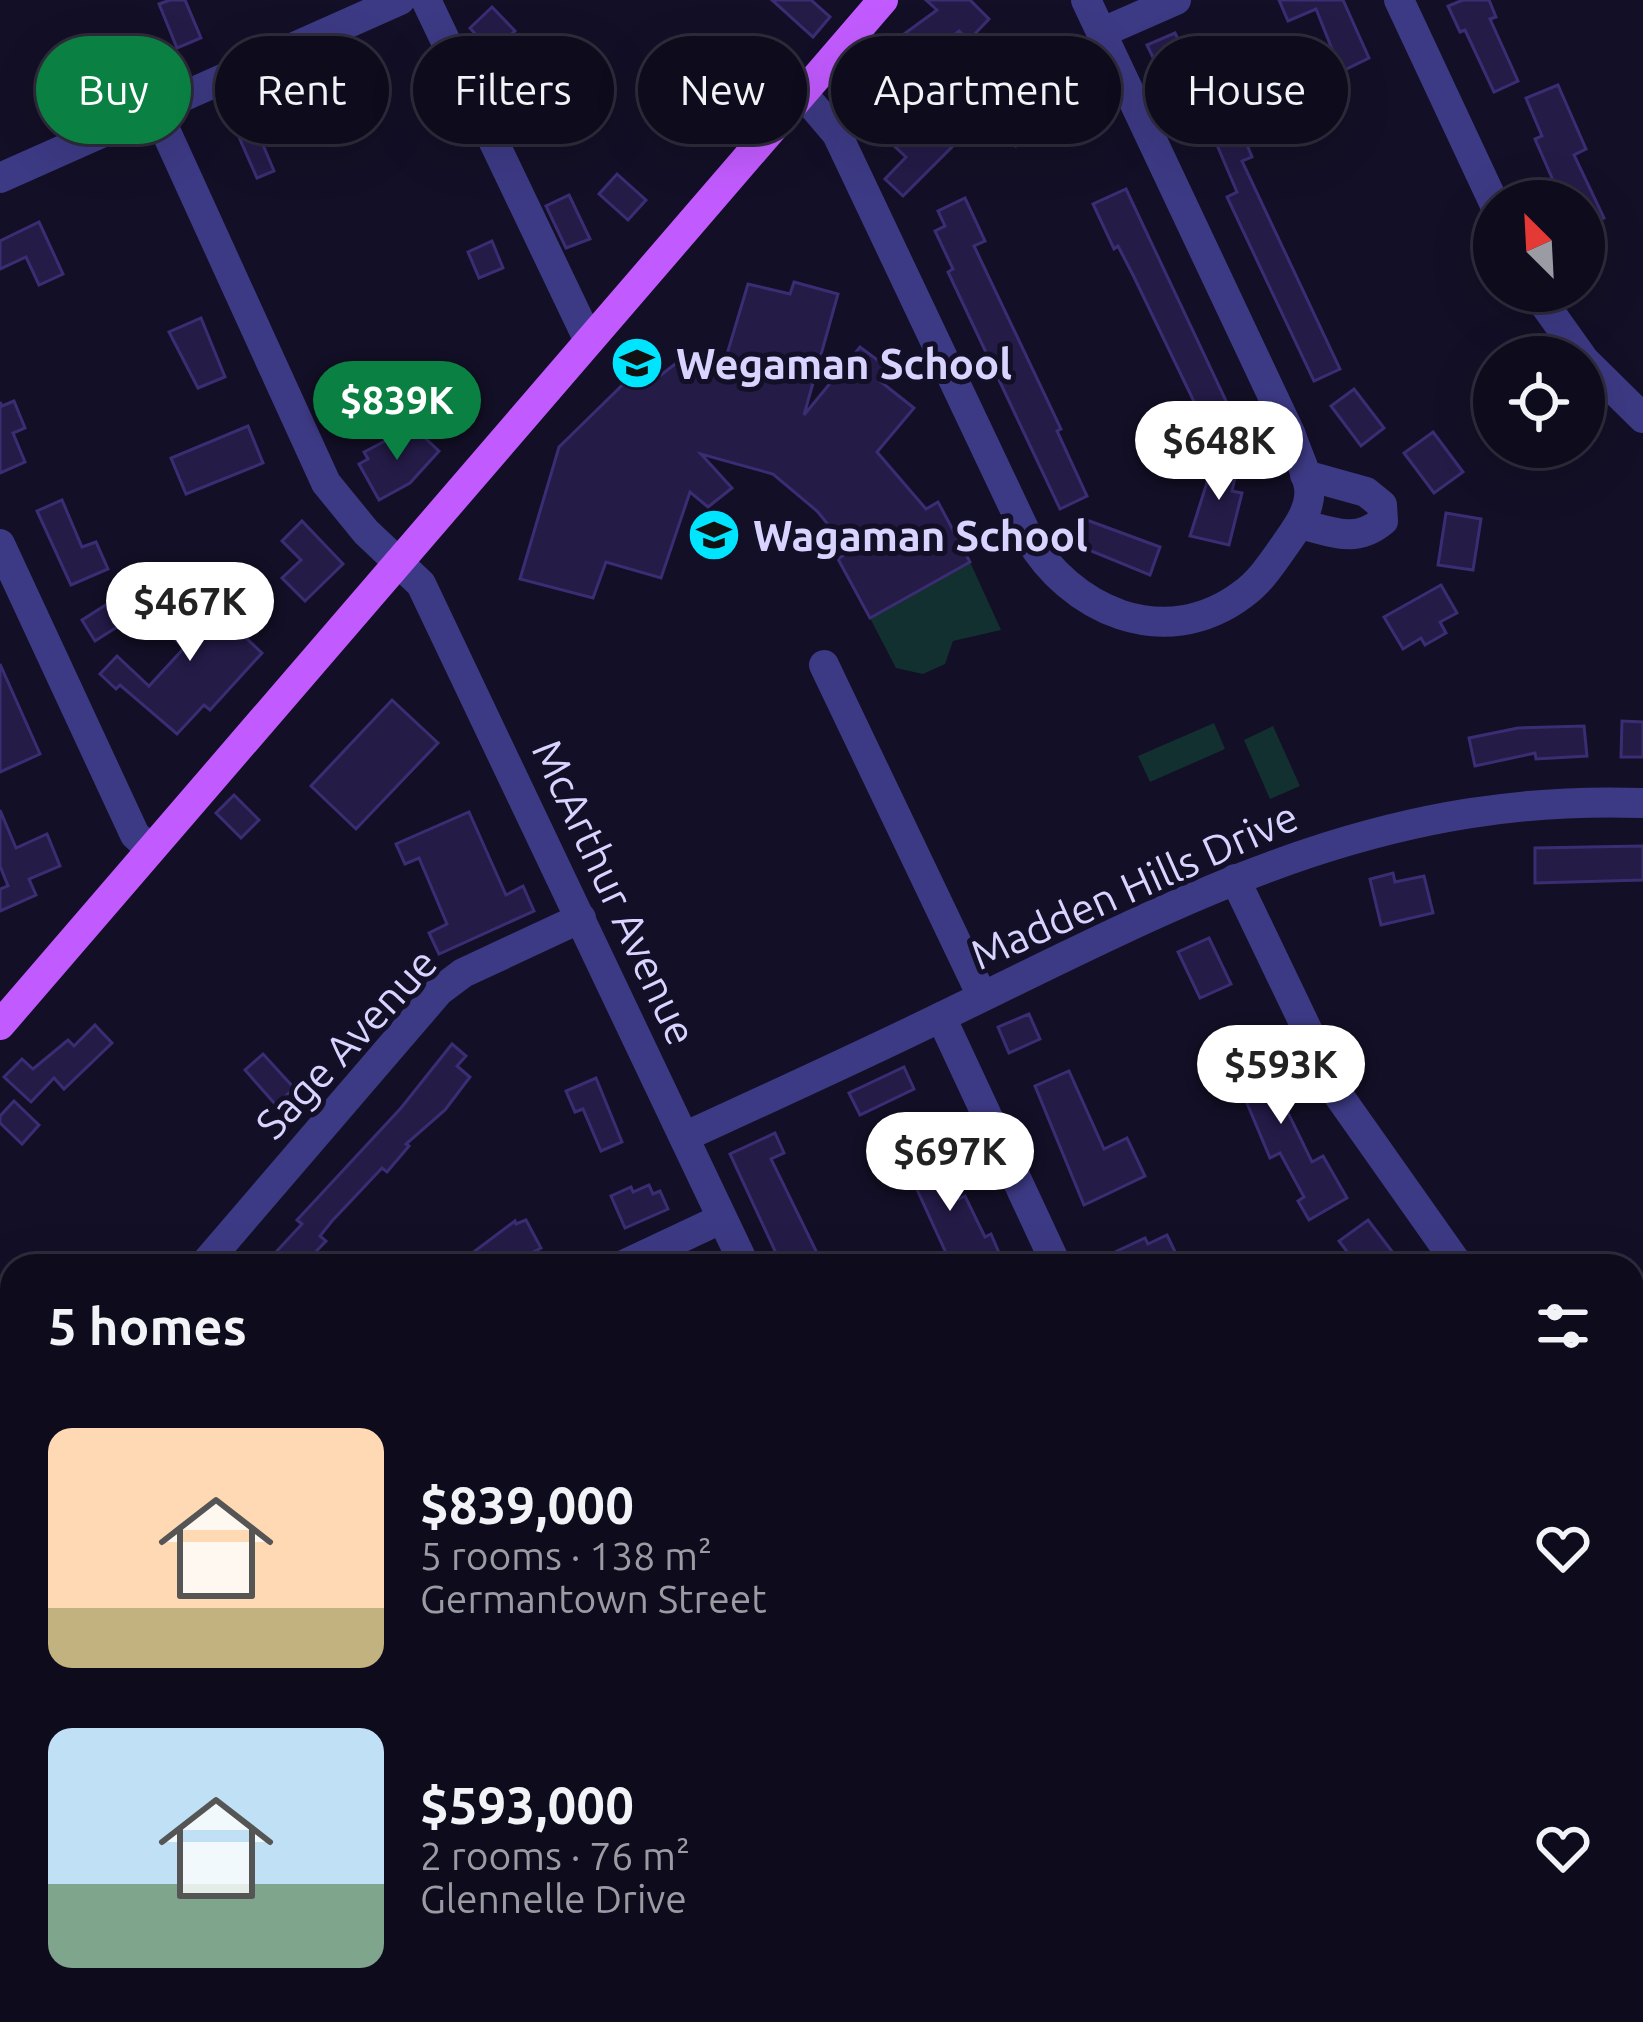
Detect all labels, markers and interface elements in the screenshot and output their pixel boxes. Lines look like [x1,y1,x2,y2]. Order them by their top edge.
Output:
chip: Buy [36,36,191,144]
chip: Rent [215,36,389,144]
chip: Filters [413,36,614,144]
chip: New [638,36,807,144]
chip: Apartment [831,36,1121,144]
chip: House [1145,36,1348,144]
north arrow [1473,180,1605,312]
map controls [1473,180,1605,468]
school or university icon: Wegaman School [609,335,665,391]
button: locate [1473,336,1605,468]
place label: Wegaman School [676,340,1012,387]
pin: $839K [313,361,481,463]
text: $839K [340,378,454,421]
pin: $648K [1135,401,1303,503]
text: $648K [1162,418,1276,461]
school or university icon: Wagaman School [686,507,742,563]
place label: Wagaman School [753,512,1088,559]
pin: $467K [106,562,274,664]
text: $467K [133,579,247,622]
street label: McArthur Avenue [524,732,706,1052]
street label: Madden Hills Drive [963,792,1305,978]
street label: Sage Avenue [246,938,446,1148]
pin: $593K [1197,1025,1365,1127]
text: $593K [1224,1042,1338,1085]
pin: $697K [866,1112,1034,1214]
text: $697K [893,1129,1007,1172]
icon: filters [1530,1293,1596,1359]
text: 5 homes [48,1297,247,1355]
icon: home [144,1476,288,1620]
text: $839,000 [420,1476,634,1534]
icon: heart [1530,1515,1596,1581]
text: 5 rooms · 138 m² [420,1534,712,1577]
text: Germantown Street [420,1577,767,1620]
icon: home [144,1776,288,1920]
text: $593,000 [420,1776,634,1834]
icon: heart [1530,1815,1596,1881]
text: 2 rooms · 76 m² [420,1834,690,1877]
text: Glennelle Drive [420,1877,687,1920]

